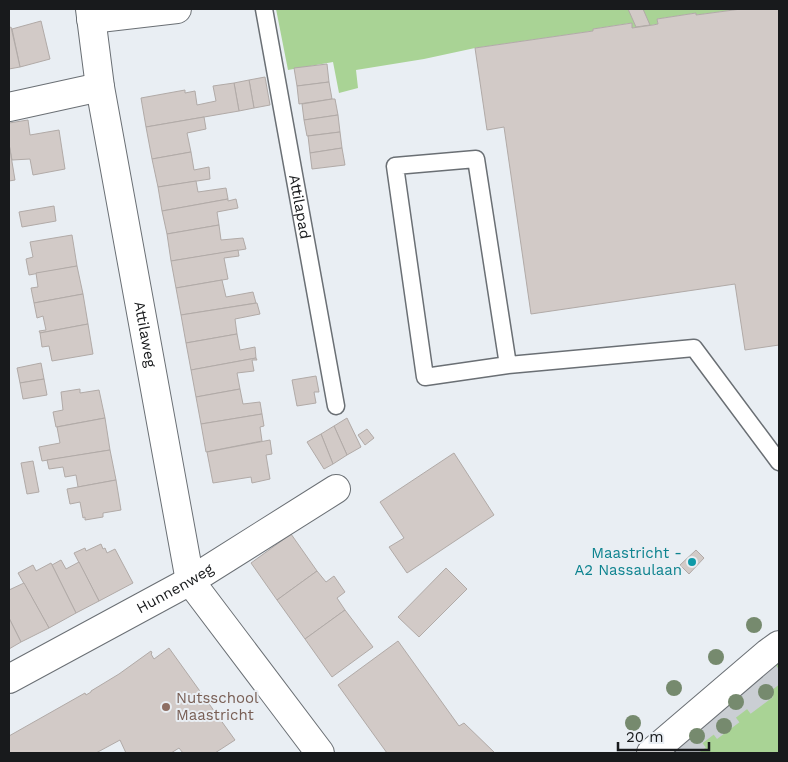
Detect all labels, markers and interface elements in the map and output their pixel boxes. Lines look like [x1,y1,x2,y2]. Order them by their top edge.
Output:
street label: Attilapad [285,173,315,241]
street label: Attilaweg [130,300,160,369]
place label: Maastricht - A2 Nassaulaan [574,544,682,579]
marker: Maastricht - A2 Nassaulaan [686,556,698,568]
street label: Hunnenweg [133,560,217,617]
place label: Nutsschool Maastricht [176,689,259,724]
marker: Nutsschool Maastricht [160,701,172,713]
scale bar [618,720,709,752]
text: 20 m [626,728,664,746]

